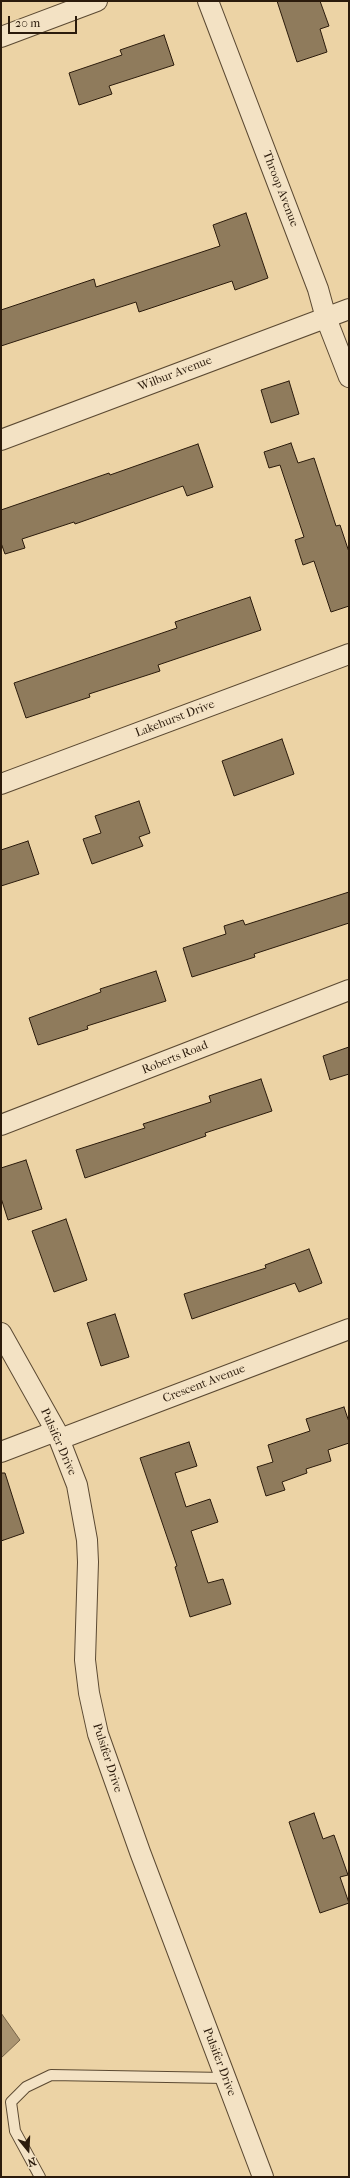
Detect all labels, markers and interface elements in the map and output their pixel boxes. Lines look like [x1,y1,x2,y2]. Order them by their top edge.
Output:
scale bar [10,8,79,34]
text: 20 m [15,16,40,30]
street label: Throop Avenue [259,149,301,229]
street label: Wilbur Avenue [136,353,214,395]
street label: Lakehurst Drive [133,697,217,741]
street label: Roberts Road [140,1038,210,1078]
street label: Crescent Avenue [161,1362,247,1406]
street label: Pulsifer Drive [37,1406,79,1478]
street label: Pulsifer Drive [89,1722,125,1794]
street label: Pulsifer Drive [199,2026,239,2098]
north arrow [8,2130,48,2170]
text: N [26,2154,38,2169]

